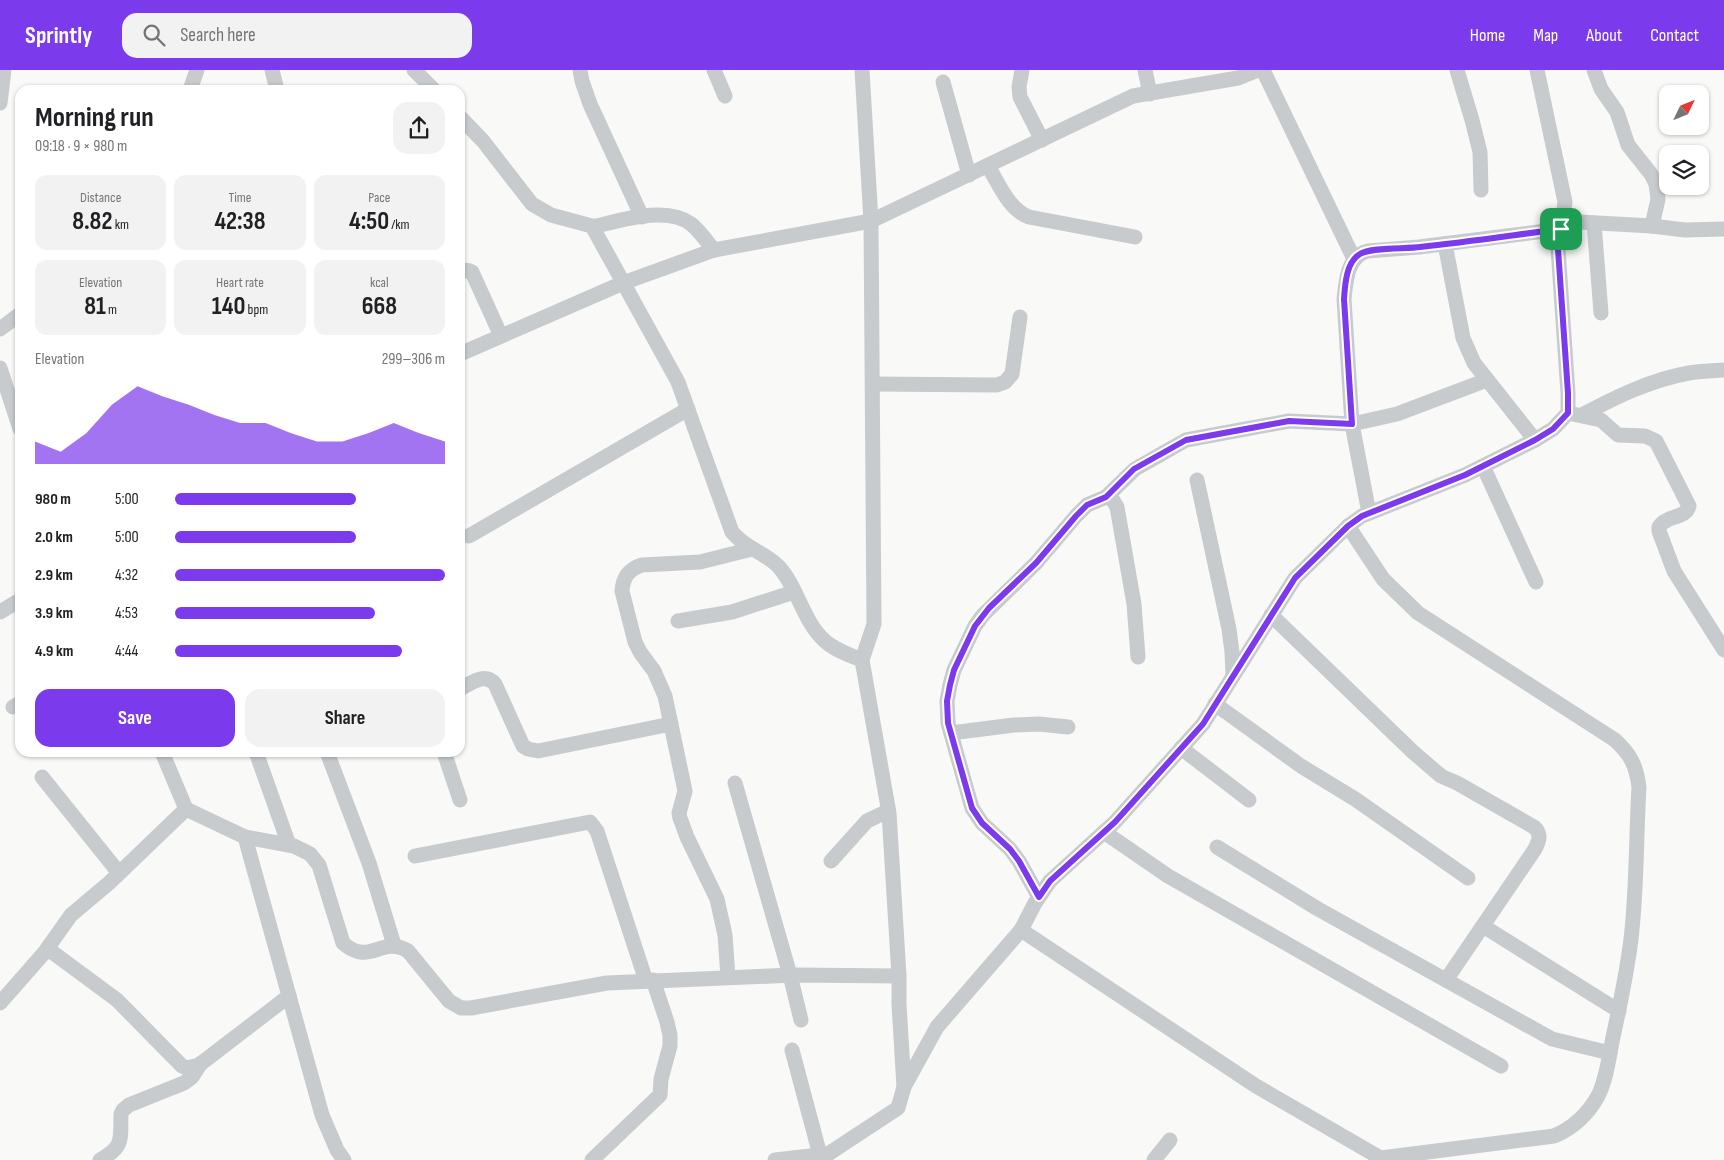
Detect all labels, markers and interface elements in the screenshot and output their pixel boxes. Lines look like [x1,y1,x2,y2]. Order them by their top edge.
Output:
search box [122,13,472,58]
text: Sprintly [25,21,92,50]
icon: search [140,21,168,49]
text: Search here [180,24,256,47]
text: Home [1470,25,1505,46]
text: Map [1533,25,1558,46]
text: About [1586,25,1622,46]
text: Contact [1650,25,1699,46]
north arrow [1659,85,1709,135]
map controls [1659,85,1709,195]
text: Morning run [35,101,154,134]
button: share [393,102,445,154]
text: 09:18 · 9 × 980 m [35,137,127,156]
button: layers [1659,145,1709,195]
text: Distance [80,189,121,206]
text: Time [229,189,251,206]
text: Pace [368,189,390,206]
text: 8.82 [72,206,113,237]
text: 42:38 [214,206,266,237]
text: 4:50 [349,206,389,237]
pin [1540,208,1582,250]
icon: arrive [1547,215,1575,243]
text: km [113,216,129,233]
text: /km [389,216,410,233]
text: Elevation [79,274,122,291]
text: Heart rate [216,274,264,291]
text: kcal [370,274,389,291]
text: 81 [84,291,106,322]
text: 140 [212,291,245,322]
text: 668 [362,291,397,322]
text: m [106,301,117,318]
text: bpm [245,301,268,318]
text: Elevation [35,350,84,369]
text: 299–306 m [382,350,445,369]
text: 980 m [35,490,71,509]
text: 5:00 [115,490,139,509]
text: 2.0 km [35,528,73,547]
text: 5:00 [115,528,139,547]
text: 2.9 km [35,566,73,585]
text: 4:32 [115,566,138,585]
text: 3.9 km [35,604,73,623]
text: 4:53 [115,604,138,623]
text: 4.9 km [35,642,73,661]
text: 4:44 [115,642,138,661]
button: Save [35,689,235,747]
button: Share [245,689,445,747]

